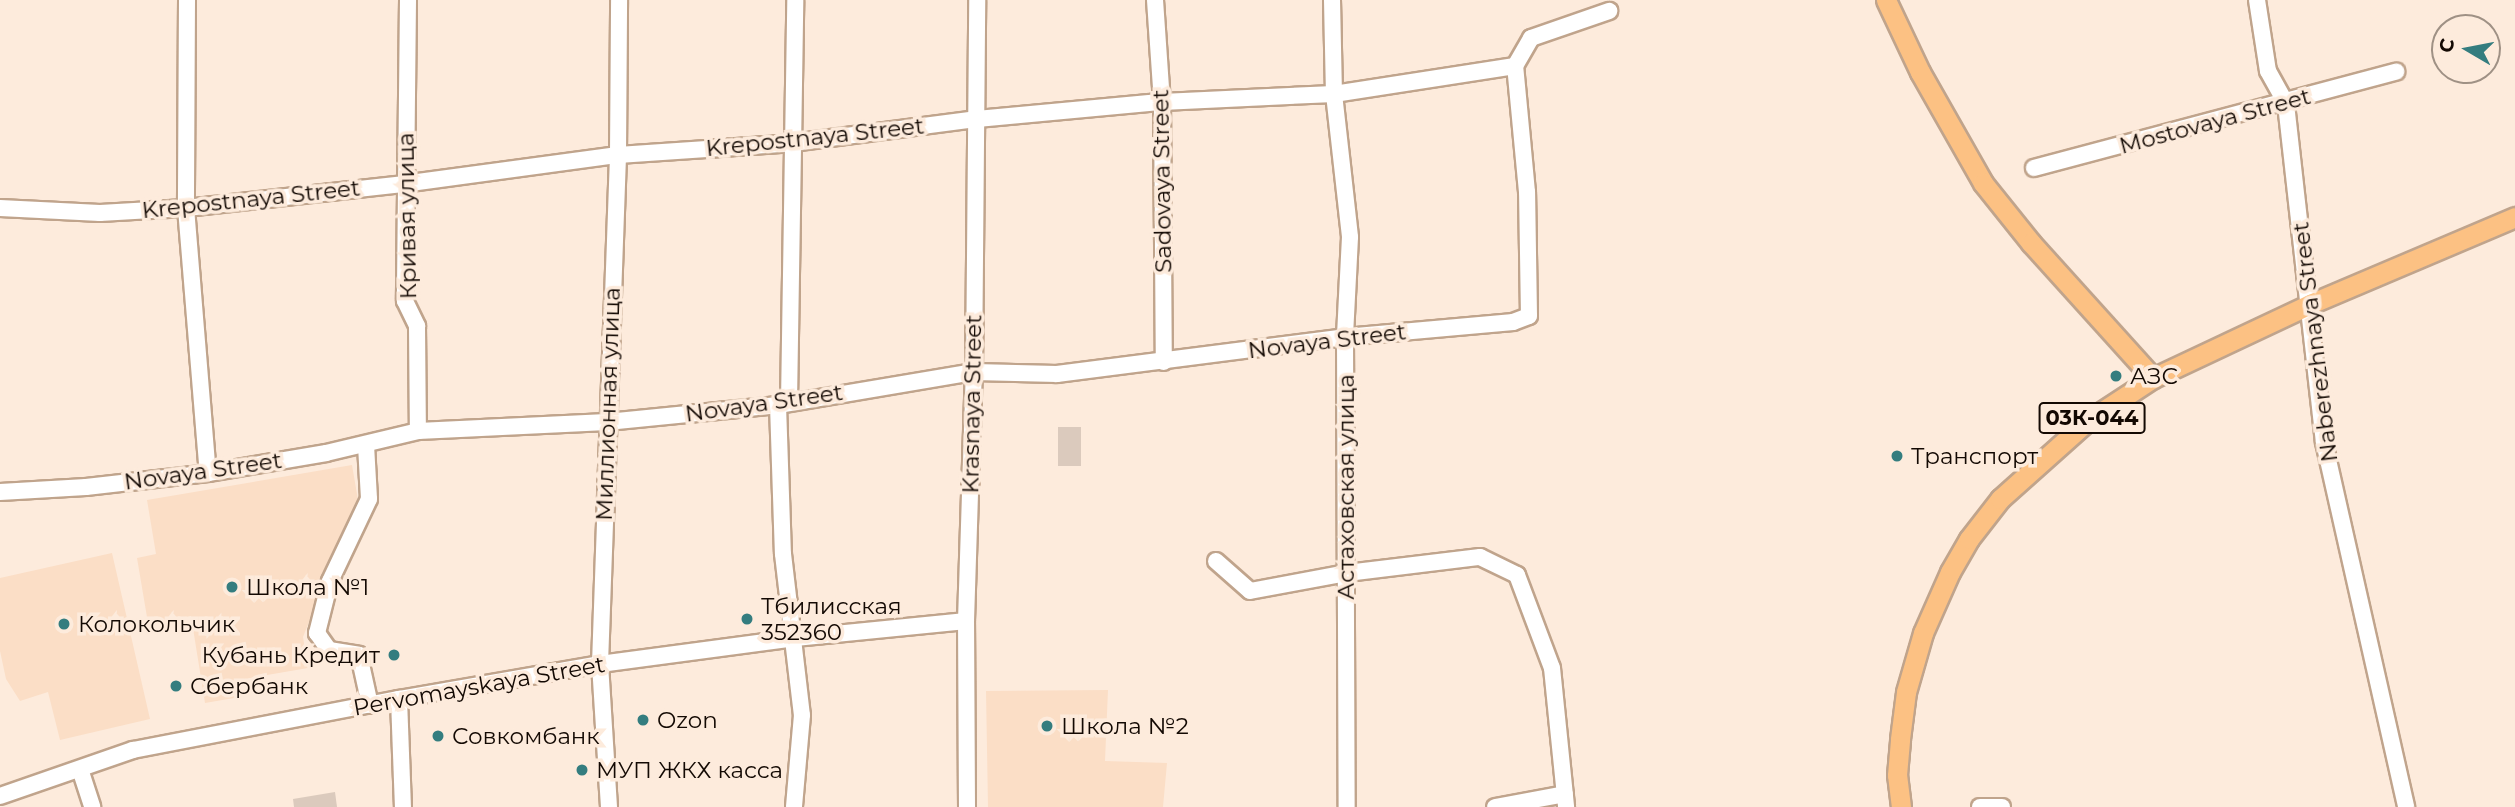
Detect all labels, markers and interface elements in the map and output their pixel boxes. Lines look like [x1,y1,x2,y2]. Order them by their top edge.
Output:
north arrow [2431,14,2501,84]
text: С [2434,37,2459,54]
street label: Mostovaya Street [2116,82,2314,160]
street label: Sadovaya Street [1147,89,1177,273]
street label: Krepostnaya Street [704,112,926,162]
street label: Кривая улица [392,132,422,300]
street label: Krepostnaya Street [140,174,362,224]
street label: Naberezhnaya Street [2287,220,2343,464]
street label: Миллионная улица [590,287,626,521]
street label: Krasnaya Street [957,314,987,494]
street label: Novaya Street [1246,318,1408,364]
place label: АЗС [2130,362,2178,390]
marker: АЗС [2108,368,2124,384]
street label: Астаховская улица [1332,374,1360,600]
street label: Novaya Street [683,378,845,428]
road number: 03К-044 [2038,400,2146,436]
place label: Транспорт [1911,442,2038,470]
street label: Novaya Street [122,446,284,496]
marker: Транспорт [1889,448,1905,464]
place label: Школа №1 [246,573,369,601]
marker: Школа №1 [224,579,240,595]
place label: Тбилисская 352360 [761,592,902,646]
place label: Колокольчик [78,610,235,638]
marker: Тбилисская 352360 [739,611,755,627]
marker: Колокольчик [56,616,72,632]
place label: Кубань Кредит [201,641,380,669]
marker: Кубань Кредит [386,647,402,663]
street label: Pervomayskaya Street [351,650,607,722]
place label: Сбербанк [190,672,308,700]
marker: Сбербанк [168,678,184,694]
place label: Ozon [657,706,718,734]
marker: Ozon [635,712,651,728]
place label: Школа №2 [1061,712,1189,740]
marker: Школа №2 [1039,718,1055,734]
place label: Совкомбанк [452,722,600,750]
marker: Совкомбанк [430,728,446,744]
place label: МУП ЖКХ касса [596,756,783,784]
marker: МУП ЖКХ касса [574,762,590,778]

